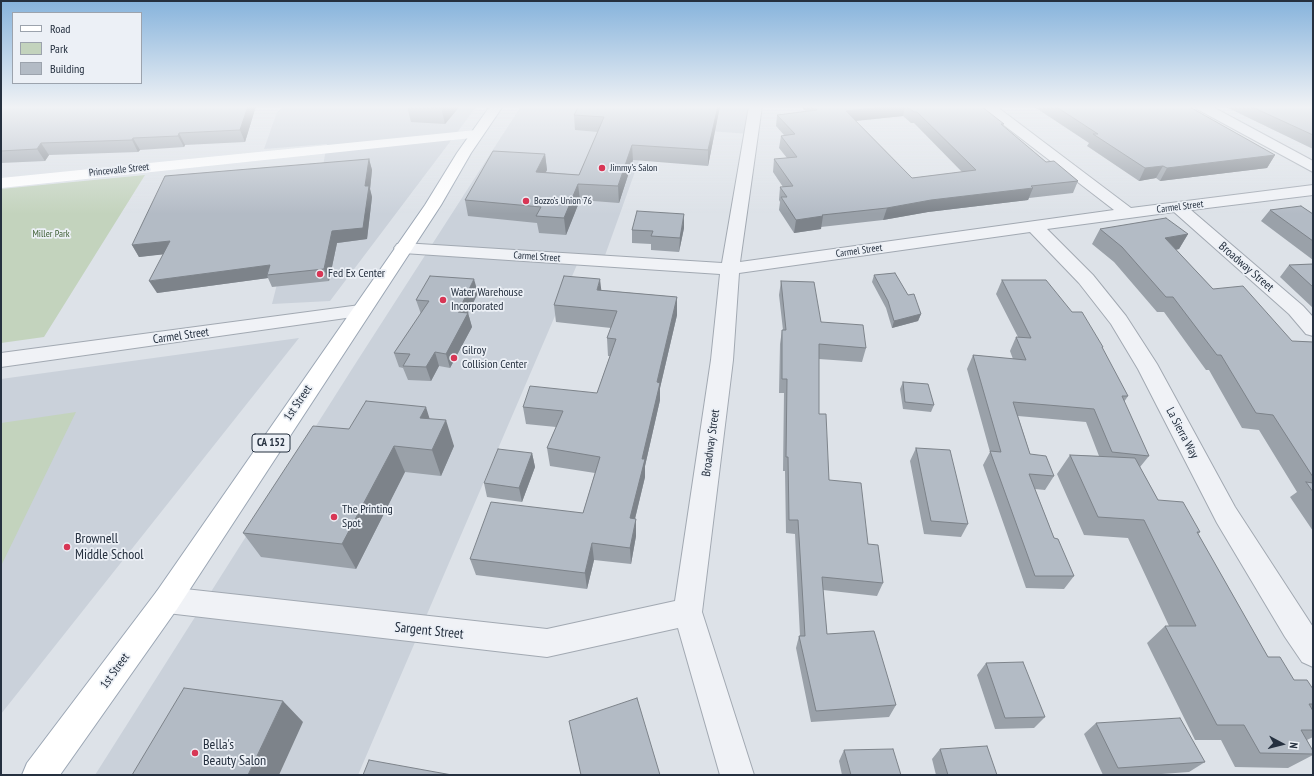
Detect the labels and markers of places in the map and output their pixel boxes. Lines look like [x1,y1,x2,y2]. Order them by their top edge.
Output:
place label: Jimmy's Salon [610,162,657,174]
marker: Jimmy's Salon [597,163,607,173]
place label: Bozzo’s Union 76 [534,195,592,207]
marker: Bozzo’s Union 76 [521,196,531,206]
place label: Fed Ex Center [328,267,385,281]
marker: Fed Ex Center [315,269,325,279]
place label: Water Warehouse Incorporated [451,286,523,314]
marker: Water Warehouse Incorporated [438,295,448,305]
place label: Gilroy Collision Center [462,344,527,372]
marker: Gilroy Collision Center [449,353,459,363]
place label: The Printing Spot [342,503,393,531]
marker: The Printing Spot [329,512,339,522]
place label: Brownell Middle School [75,531,144,564]
marker: Brownell Middle School [62,542,72,552]
place label: Bella's Beauty Salon [203,737,266,770]
marker: Bella's Beauty Salon [190,748,200,758]

